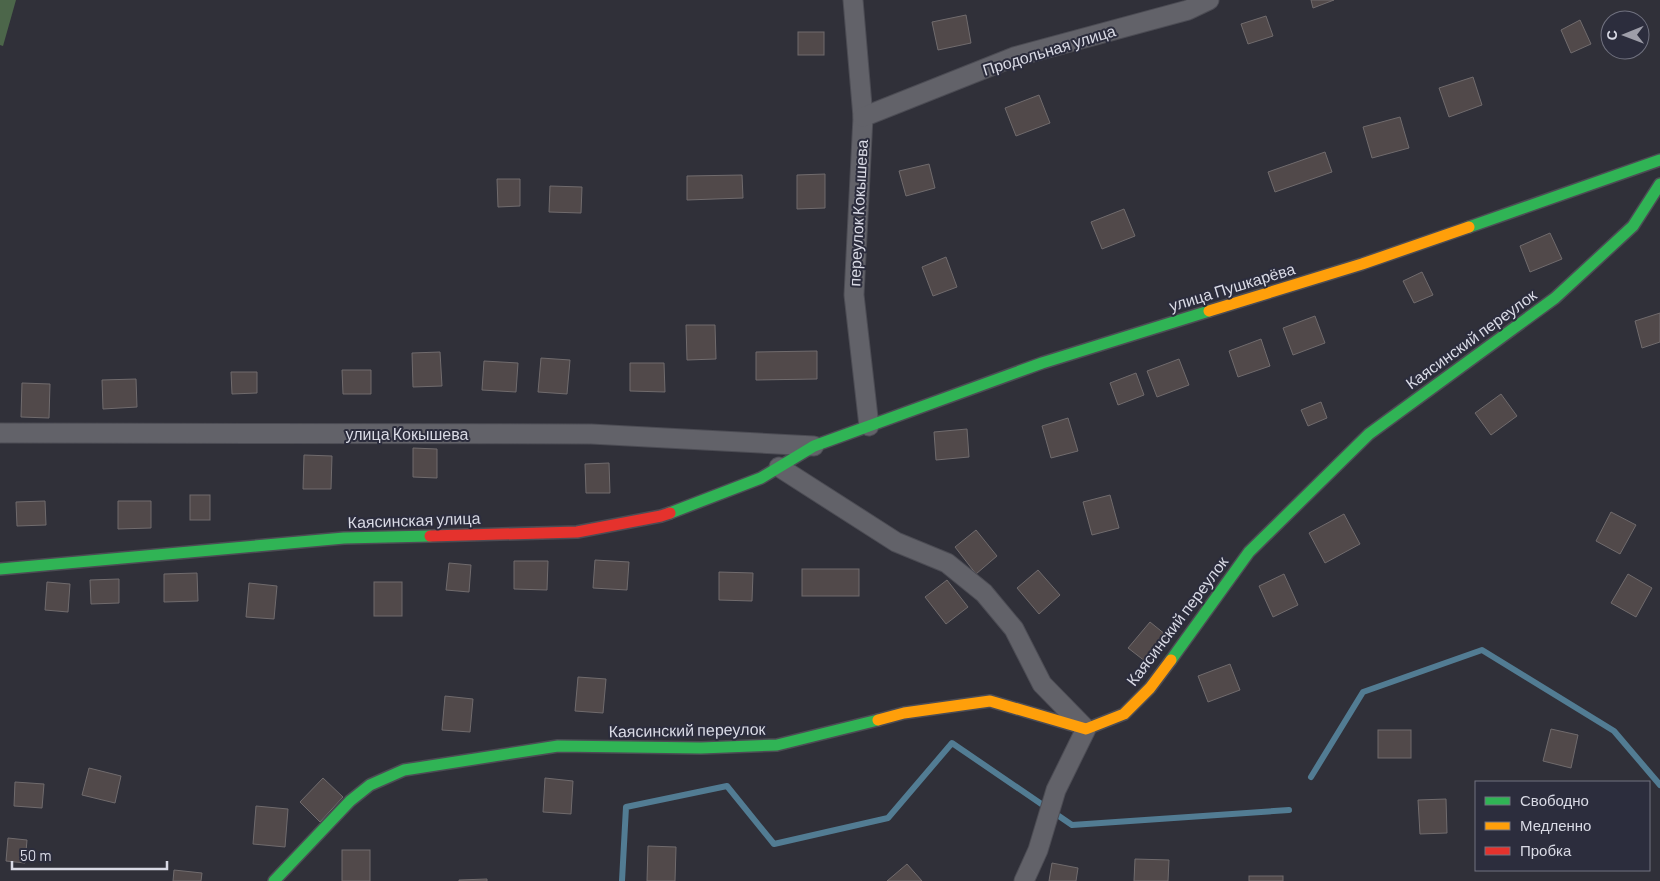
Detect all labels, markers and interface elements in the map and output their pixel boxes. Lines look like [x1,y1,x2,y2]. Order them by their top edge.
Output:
north arrow [1600,10,1650,60]
street label: Продольная улица [980,20,1118,79]
text: С [1603,30,1620,40]
street label: переулок Кокышева [844,139,871,287]
street label: улица Пушкарёва [1167,258,1297,315]
street label: Каясинский переулок [1402,284,1541,392]
street label: улица Кокышева [346,424,469,443]
street label: Каясинская улица [347,508,481,531]
street label: Каясинский переулок [1122,552,1232,689]
street label: Каясинский переулок [608,719,767,740]
legend [1475,781,1650,871]
text: Свободно [1520,791,1589,809]
text: Медленно [1520,816,1591,834]
scale bar [12,838,168,870]
text: Пробка [1520,841,1572,859]
text: 50 m [20,846,52,864]

